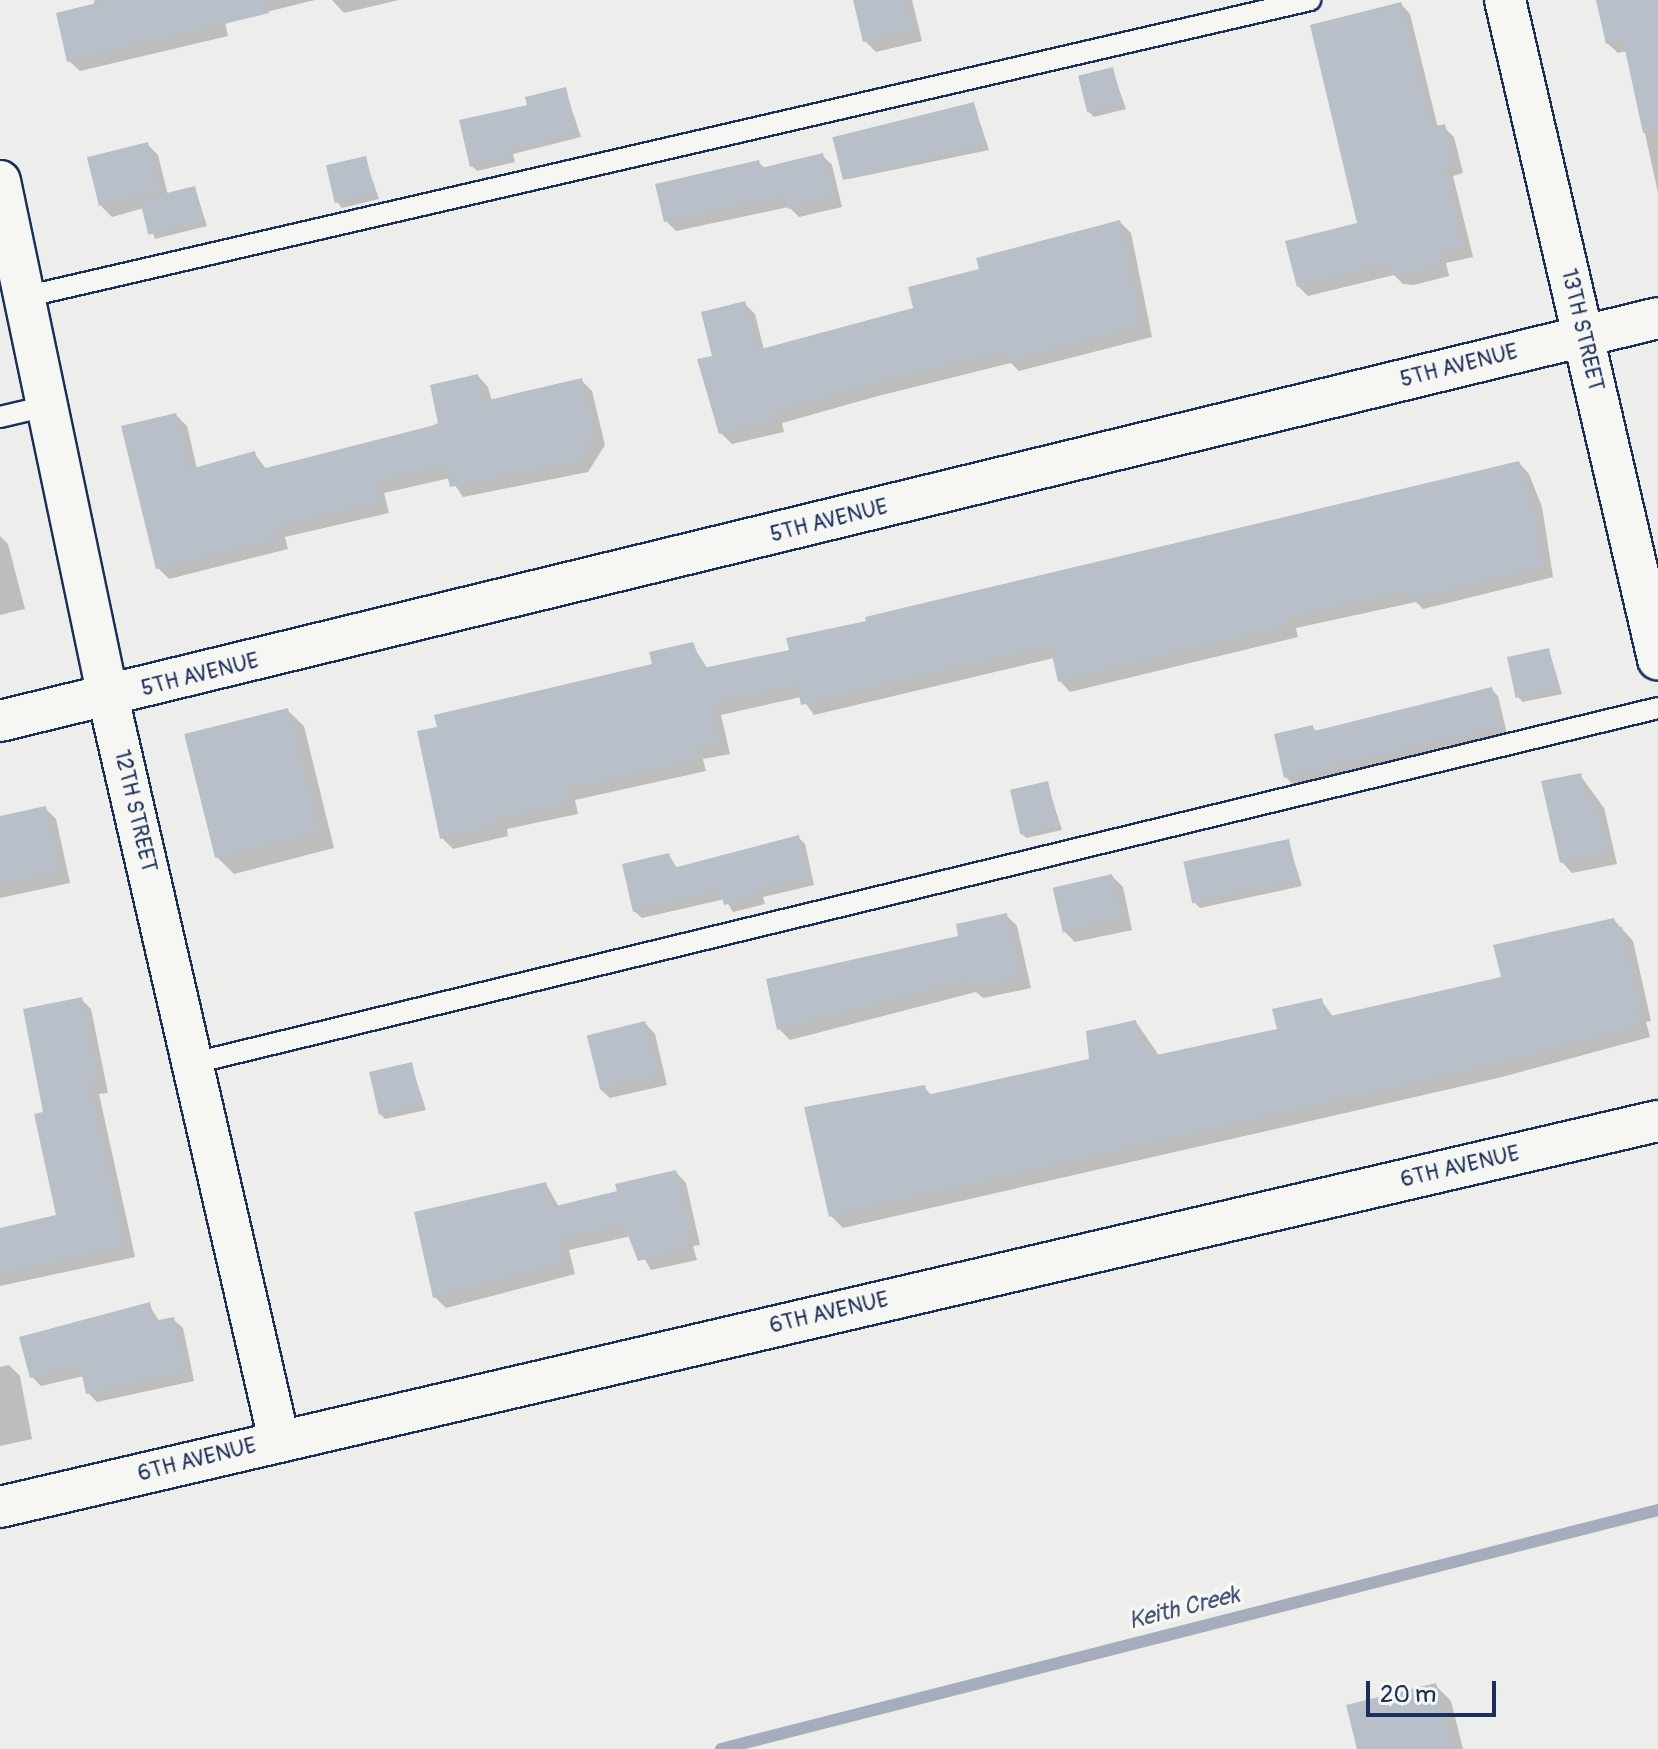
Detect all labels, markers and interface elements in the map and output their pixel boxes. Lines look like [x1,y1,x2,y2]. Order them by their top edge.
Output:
street label: 13TH STREET [1555,266,1609,394]
street label: 5TH AVENUE [1397,339,1521,393]
street label: 5TH AVENUE [767,494,891,548]
street label: 5TH AVENUE [138,648,262,702]
street label: 12TH STREET [108,747,162,875]
street label: 6TH AVENUE [1398,1141,1522,1193]
street label: 6TH AVENUE [767,1287,891,1339]
street label: 6TH AVENUE [135,1433,259,1487]
water label: Keith Creek [1126,1580,1242,1636]
scale bar [1370,1665,1500,1715]
text: 20 m [1380,1680,1436,1709]

